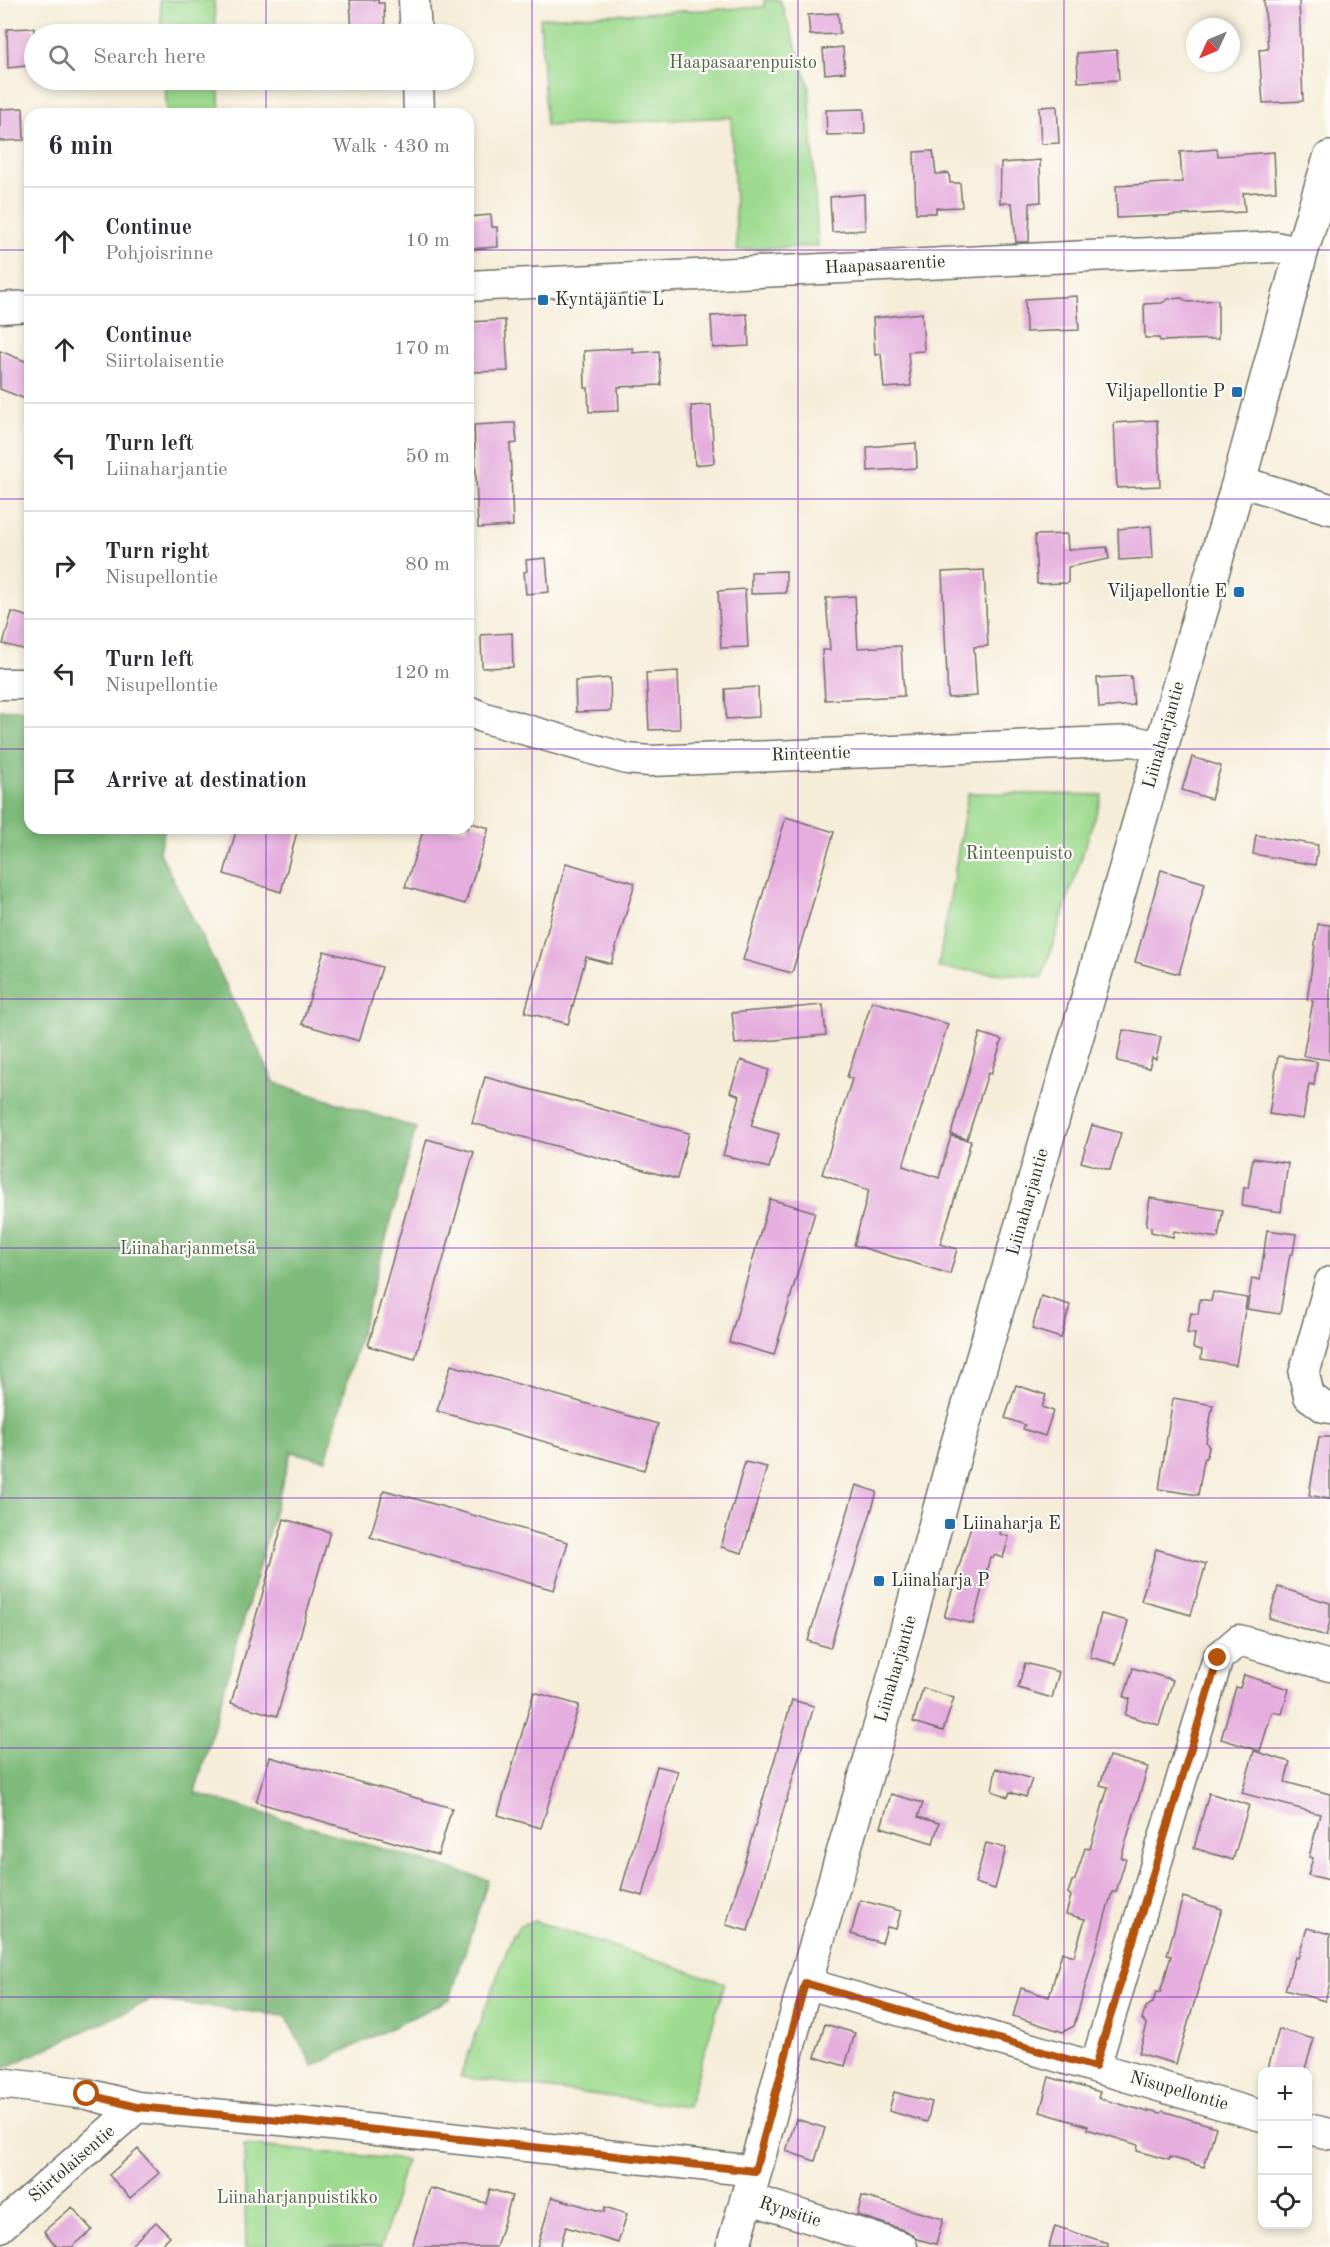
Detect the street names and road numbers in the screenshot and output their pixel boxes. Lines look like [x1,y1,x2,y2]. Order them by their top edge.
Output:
street label: Haapasaarentie [824,253,946,277]
street label: Liinaharjantie [1140,680,1188,790]
street label: Rinteentie [771,744,851,764]
street label: Liinaharjantie [1004,1147,1052,1257]
street label: Liinaharjantie [872,1614,920,1724]
street label: Nisupellontie [1128,2068,1230,2114]
street label: Siirtolaisentie [26,2122,118,2206]
street label: Rypsitie [757,2194,823,2230]

